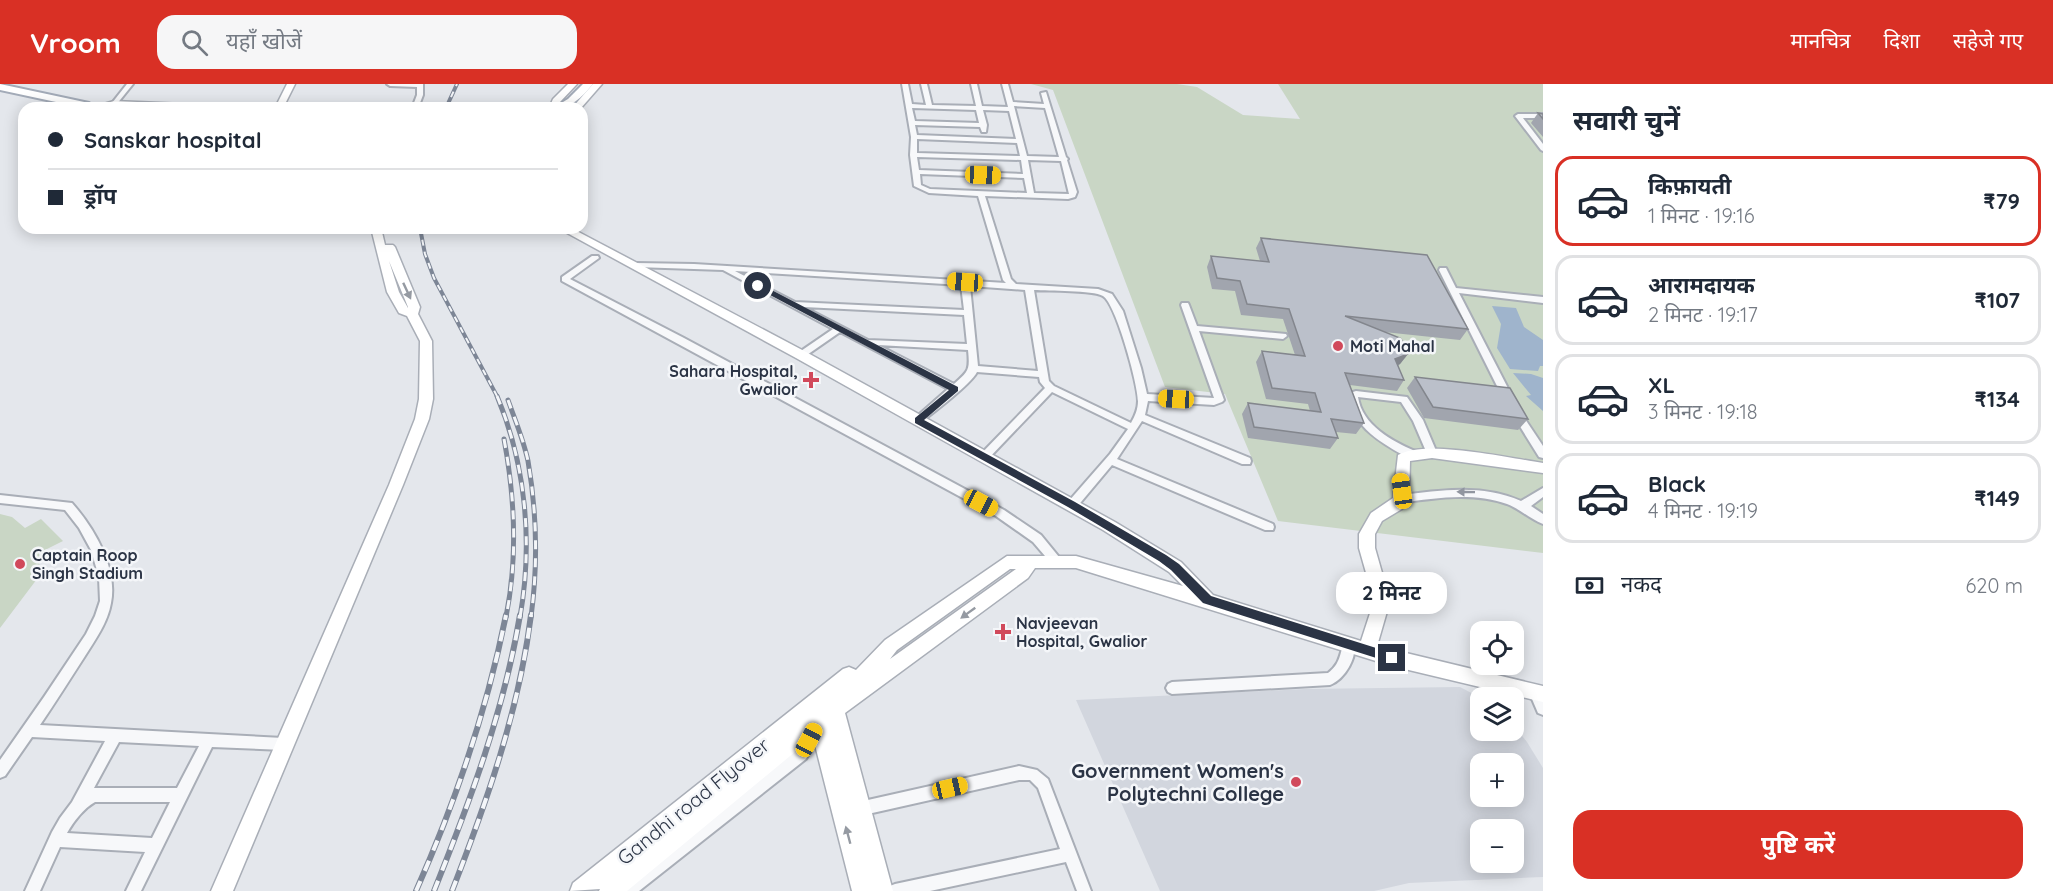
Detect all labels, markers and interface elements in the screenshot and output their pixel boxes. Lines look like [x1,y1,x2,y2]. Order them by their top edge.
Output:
search box [157,15,577,69]
text: Vroom [30,25,121,60]
icon: search [178,26,211,59]
text: यहाँ खोजें [226,27,302,55]
text: मानचित्र [1791,27,1851,53]
text: दिशा [1884,27,1920,53]
text: सहेजे गए [1953,27,2023,53]
text: सवारी चुनें [1573,103,1680,137]
text: Sanskar hospital [84,126,262,154]
car [965,165,1001,185]
text: किफ़ायती [1648,172,1732,200]
icon: car [1576,174,1630,228]
text: ड्रॉप [84,182,117,210]
text: ₹79 [1983,187,2020,215]
text: 1 मिनट · 19:16 [1648,203,1754,228]
text: आरामदायक [1648,271,1755,299]
route start [744,272,771,299]
car [946,272,984,292]
icon: car [1576,273,1630,327]
one-way arrow [403,282,412,299]
text: ₹107 [1975,286,2020,314]
text: 2 मिनट · 19:17 [1648,302,1758,327]
place label: Moti Mahal [1350,336,1435,356]
marker: Moti Mahal [1331,339,1345,353]
place label: Sahara Hospital, Gwalior [669,361,798,399]
marker: Sahara Hospital, Gwalior [802,371,820,389]
text: XL [1648,371,1675,399]
icon: car [1576,372,1630,426]
text: ₹134 [1975,385,2020,413]
car [1158,389,1194,409]
text: 3 मिनट · 19:18 [1648,399,1758,424]
text: Black [1648,470,1706,498]
icon: car [1576,471,1630,525]
car [1391,472,1413,510]
text: ₹149 [1974,484,2020,512]
car [961,487,1001,519]
one-way arrow [1456,487,1475,497]
text: 4 मिनट · 19:19 [1648,498,1758,523]
place label: Captain Roop Singh Stadium [32,545,143,583]
marker: Captain Roop Singh Stadium [13,557,27,571]
icon: cash [1573,569,1606,602]
text: नकद [1621,570,1662,598]
callout: 2 मिनट [1336,571,1448,613]
text: 620 m [1966,573,2023,598]
text: 2 मिनट [1362,580,1421,605]
one-way arrow [960,607,976,619]
place label: Navjeevan Hospital, Gwalior [1016,613,1147,651]
map controls [1470,621,1524,873]
button: locate [1470,621,1524,675]
marker: Navjeevan Hospital, Gwalior [994,623,1012,641]
route end [1378,644,1405,671]
button: layers [1470,687,1524,741]
car [793,720,825,760]
street label: Gandhi road Flyover [612,732,774,870]
button: + [1470,753,1524,807]
place label: Government Women's Polytechni College [1071,758,1284,806]
car [930,775,970,801]
marker: Government Women's Polytechni College [1289,775,1303,789]
button: पुष्टि करें [1573,810,2023,879]
button: − [1470,819,1524,873]
one-way arrow [842,825,852,844]

